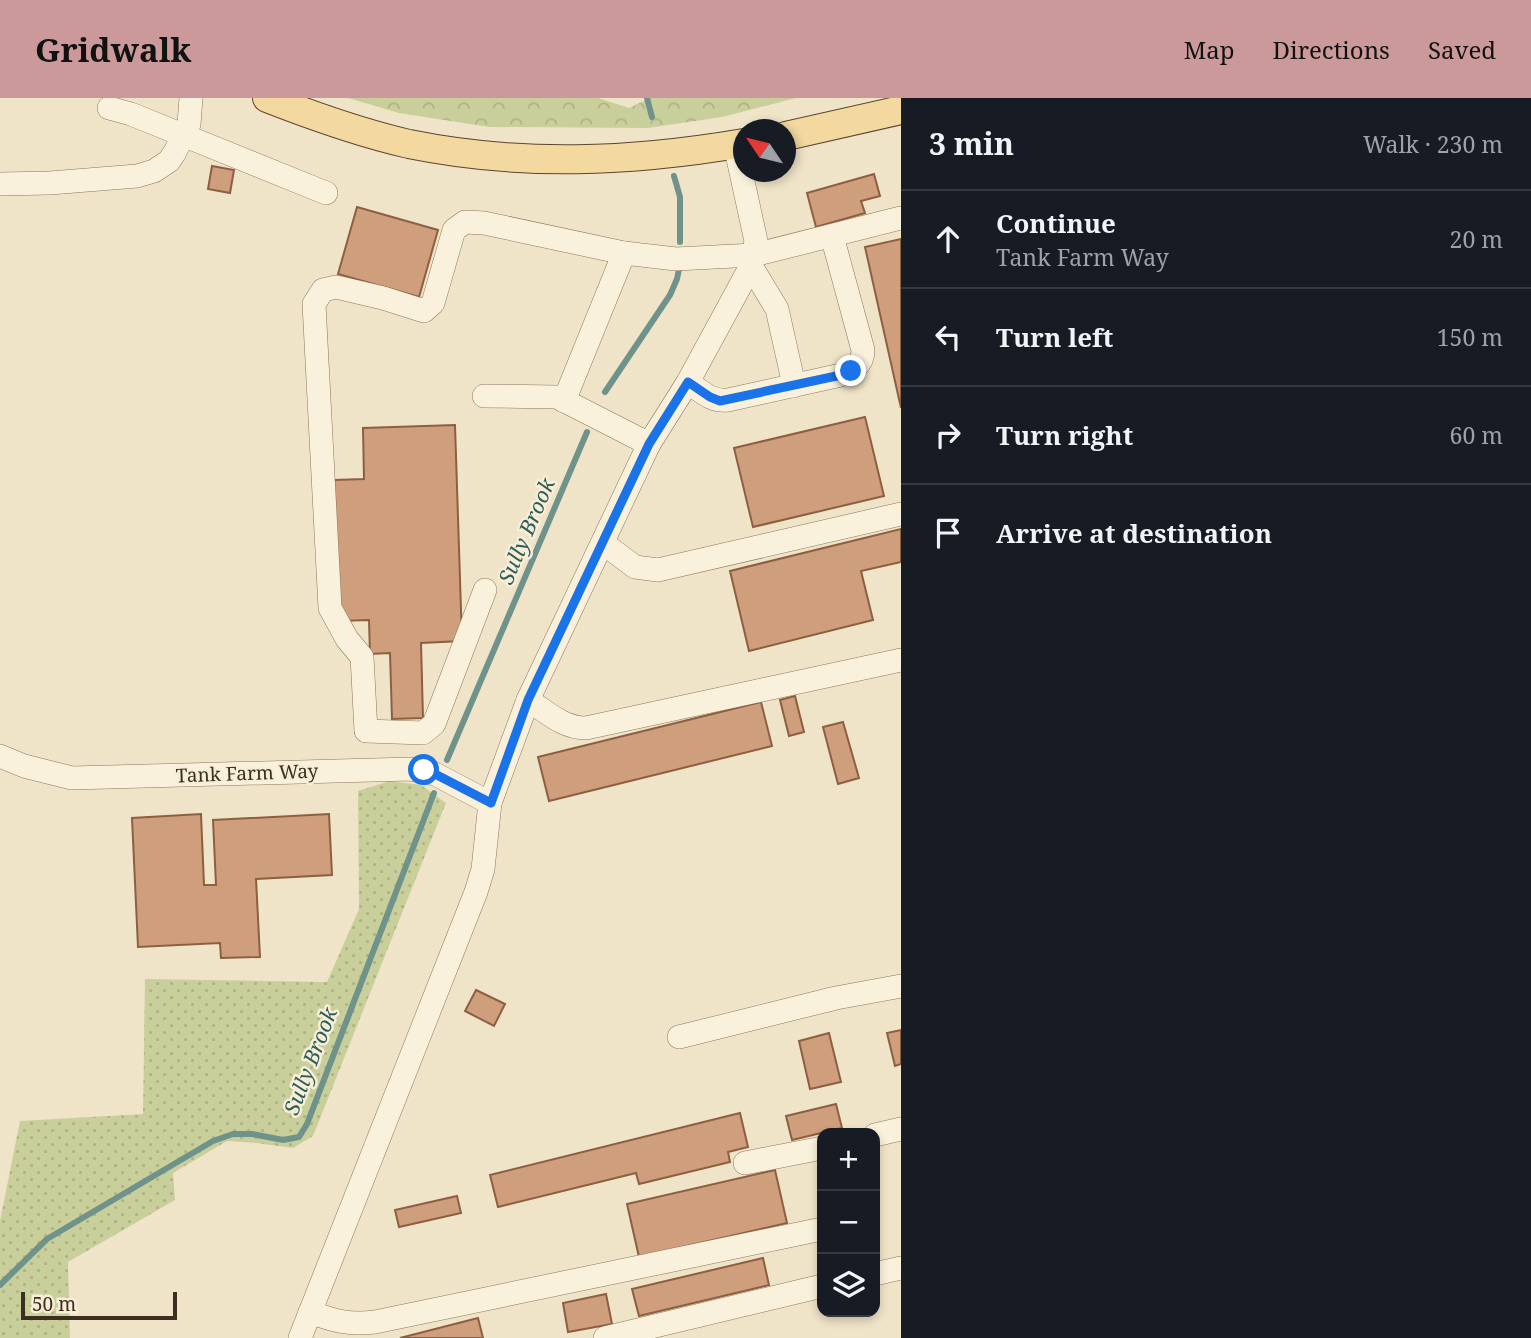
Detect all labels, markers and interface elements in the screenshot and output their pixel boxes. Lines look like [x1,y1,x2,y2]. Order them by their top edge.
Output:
text: Gridwalk [35,27,191,72]
text: Map [1184,33,1235,66]
text: Directions [1273,33,1390,66]
text: Saved [1428,33,1496,66]
north arrow [733,119,796,182]
text: 3 min [929,123,1014,164]
text: Walk · 230 m [1363,128,1503,160]
text: Continue [996,205,1116,241]
icon: ahead [929,220,967,258]
text: 20 m [1450,223,1503,255]
text: Tank Farm Way [996,241,1169,273]
icon: left [929,318,967,356]
text: Turn left [996,319,1113,355]
text: 150 m [1437,321,1503,353]
route end [835,355,866,386]
icon: right [929,416,967,454]
text: Turn right [996,417,1133,453]
text: 60 m [1450,419,1503,451]
water label: Sully Brook [491,473,561,588]
icon: arrive [929,514,967,552]
text: Arrive at destination [996,515,1272,551]
route start [408,754,439,785]
street label: Tank Farm Way [175,758,319,788]
water label: Sully Brook [277,1002,344,1119]
map controls [817,1128,880,1317]
button: + [817,1128,880,1191]
button: − [817,1191,880,1254]
button: layers [817,1254,880,1317]
scale bar [21,1289,177,1321]
text: 50 m [32,1291,76,1317]

